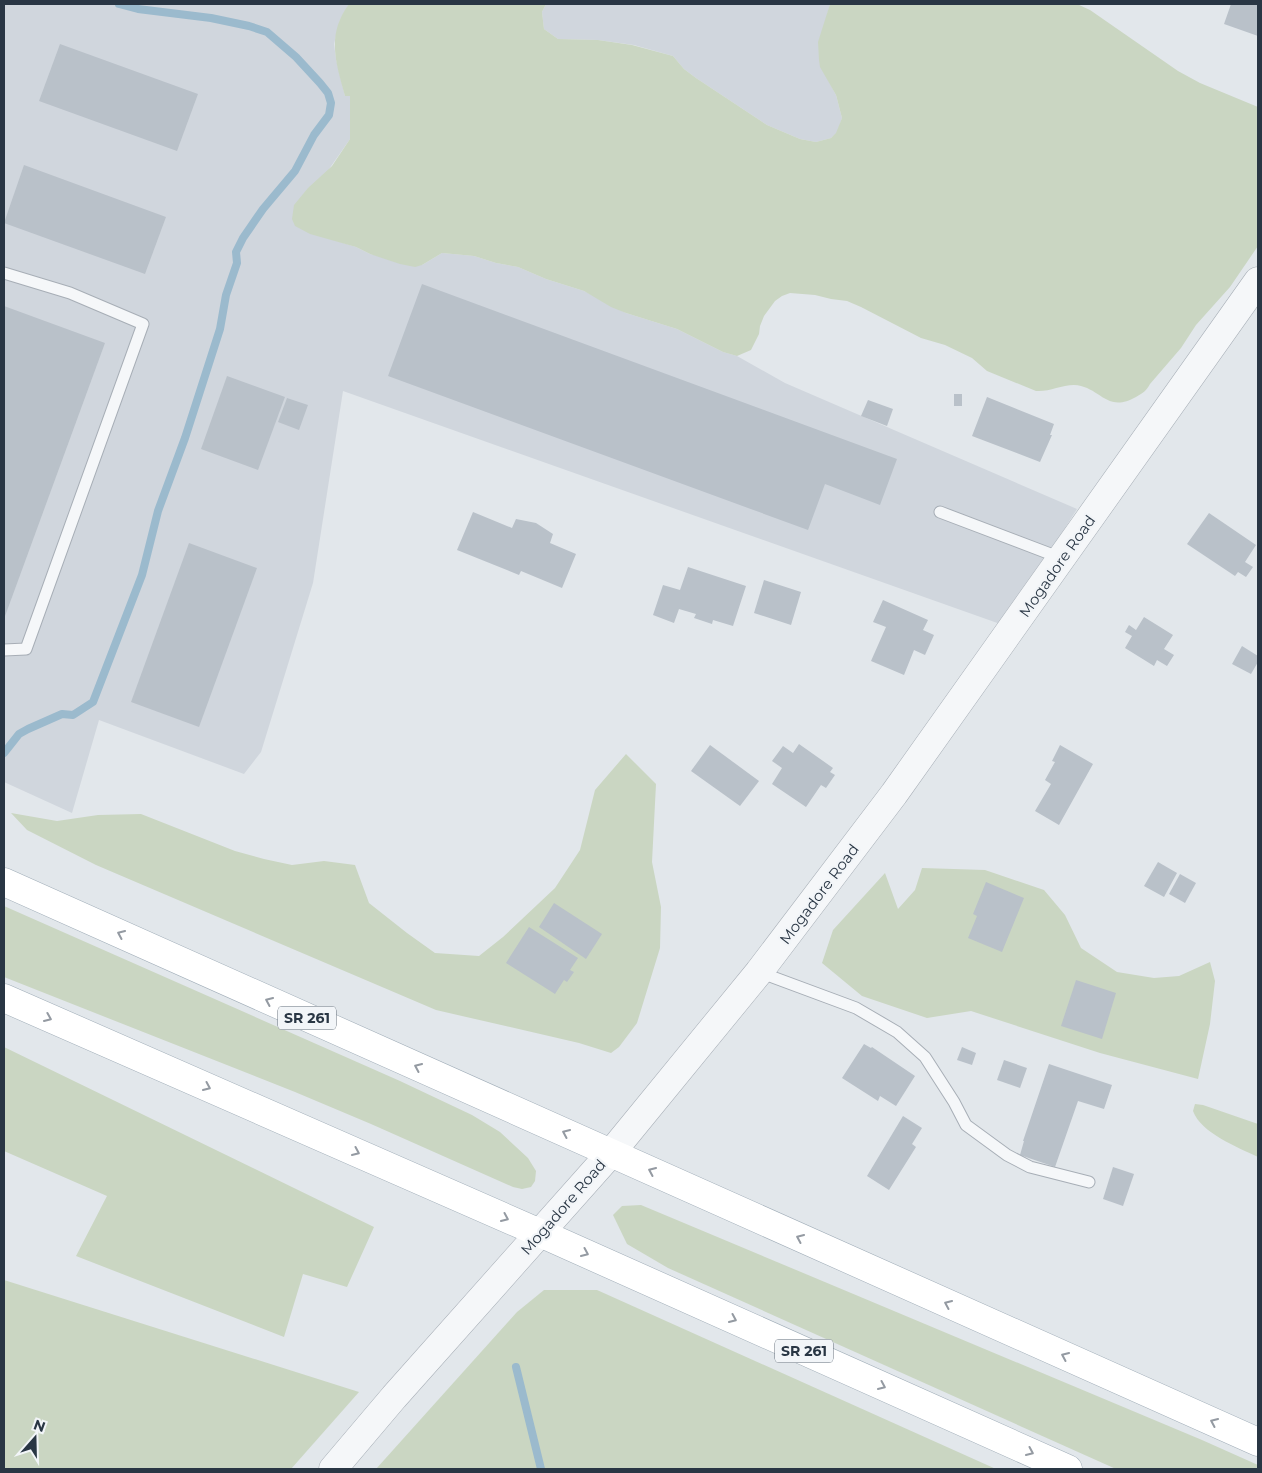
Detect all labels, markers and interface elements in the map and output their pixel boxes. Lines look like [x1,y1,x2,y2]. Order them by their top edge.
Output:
street label: Mogadore Road [1015,511,1099,621]
street label: Mogadore Road [775,840,863,948]
one-way arrow [117,930,126,941]
one-way arrow [265,996,274,1007]
road number: SR 261 [278,1006,336,1030]
one-way arrow [43,1011,52,1022]
one-way arrow [414,1063,423,1073]
one-way arrow [202,1081,211,1091]
one-way arrow [562,1128,571,1139]
one-way arrow [351,1146,360,1157]
street label: Mogadore Road [516,1155,610,1259]
one-way arrow [648,1167,657,1177]
one-way arrow [500,1211,509,1222]
one-way arrow [796,1233,805,1244]
one-way arrow [580,1247,589,1258]
one-way arrow [944,1300,953,1310]
one-way arrow [728,1313,737,1324]
road number: SR 261 [775,1340,833,1362]
one-way arrow [1061,1352,1070,1363]
one-way arrow [877,1379,886,1390]
north arrow [10,1413,60,1463]
text: N [31,1415,48,1436]
one-way arrow [1210,1417,1219,1428]
one-way arrow [1025,1446,1034,1457]

